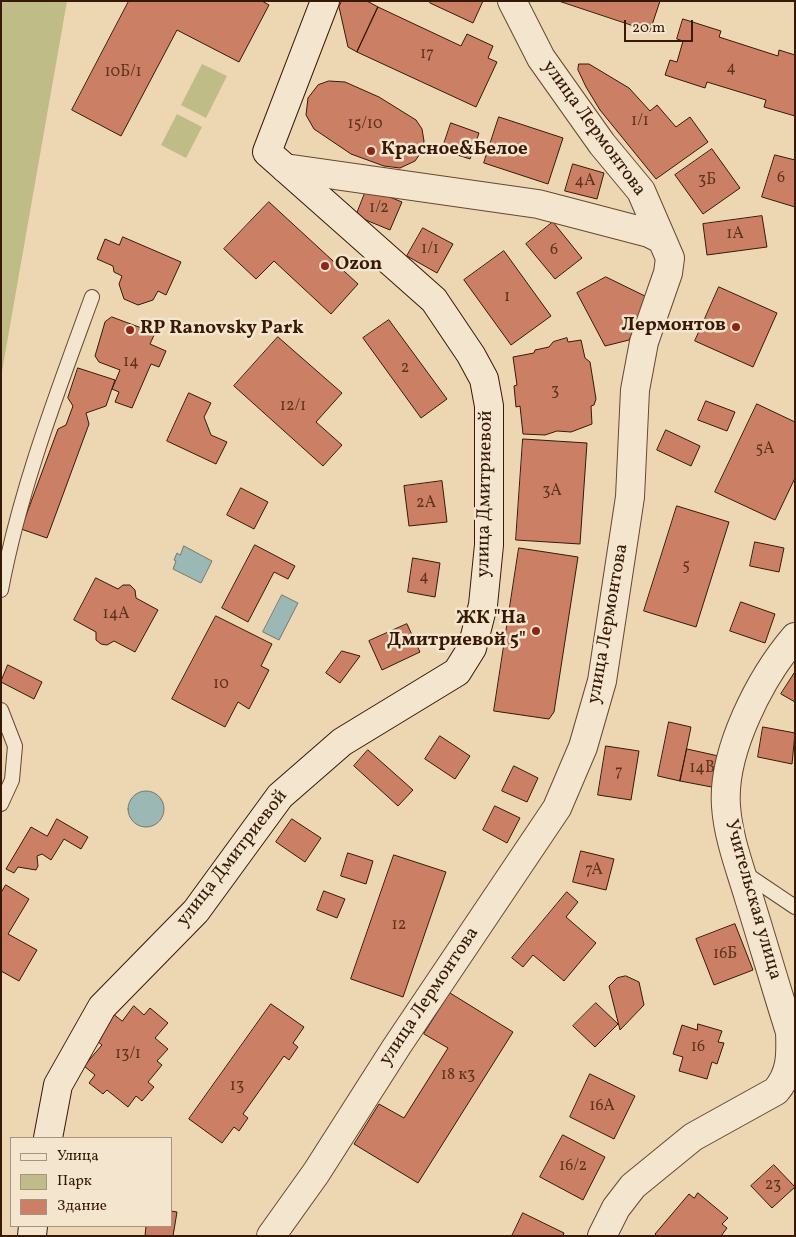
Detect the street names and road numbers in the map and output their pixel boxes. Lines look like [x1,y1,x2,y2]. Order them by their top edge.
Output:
street label: улица Лермонтова [536,57,650,201]
street label: улица Дмитриевой [473,410,499,578]
street label: улица Лермонтова [584,542,634,706]
street label: улица Дмитриевой [173,786,293,932]
street label: Учительская улица [718,817,786,983]
street label: улица Лермонтова [375,923,485,1071]

